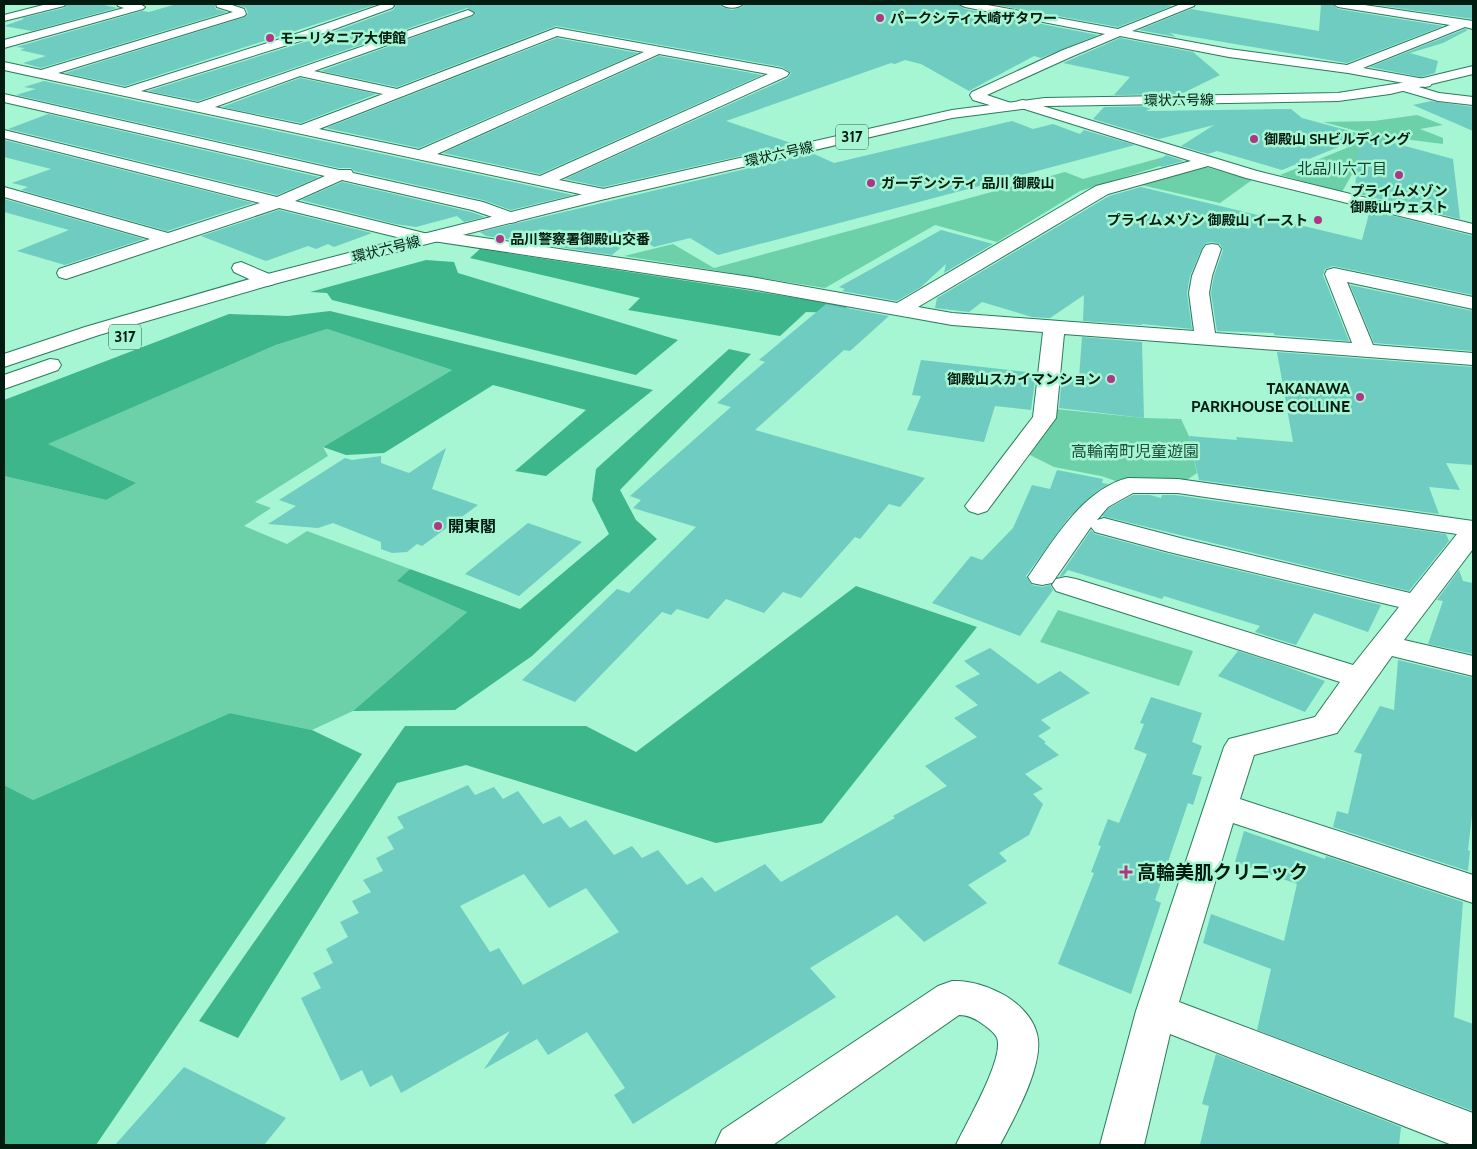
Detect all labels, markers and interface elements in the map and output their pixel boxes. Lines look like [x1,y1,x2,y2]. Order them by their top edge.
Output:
place label: パークシティ大崎ザタワー [890,9,1057,27]
marker: パークシティ大崎ザタワー [874,12,886,24]
place label: モーリタニア大使館 [280,29,406,47]
marker: モーリタニア大使館 [264,32,276,44]
street label: 環状六号線 [1144,90,1214,110]
road number: 317 [836,124,868,150]
place label: 御殿山 SHビルディング [1264,130,1411,148]
marker: 御殿山 SHビルディング [1248,133,1260,145]
street label: 環状六号線 [743,137,815,171]
district label: 北品川六丁目 [1297,160,1387,178]
marker: プライムメゾン 御殿山ウェスト [1393,169,1405,181]
place label: ガーデンシティ 品川 御殿山 [881,174,1054,192]
marker: ガーデンシティ 品川 御殿山 [865,177,877,189]
place label: プライムメゾン 御殿山ウェスト [1350,182,1448,216]
place label: プライムメゾン 御殿山 イースト [1107,211,1308,229]
marker: プライムメゾン 御殿山 イースト [1312,214,1324,226]
place label: 品川警察署御殿山交番 [510,230,650,248]
street label: 環状六号線 [350,232,422,266]
marker: 品川警察署御殿山交番 [494,233,506,245]
road number: 317 [109,324,141,350]
place label: 御殿山スカイマンション [947,370,1101,388]
marker: 御殿山スカイマンション [1105,373,1117,385]
place label: TAKANAWA PARKHOUSE COLLINE [1191,379,1350,416]
marker: TAKANAWA PARKHOUSE COLLINE [1354,391,1366,403]
park label: 高輪南町児童遊園 [1071,442,1199,461]
place label: 開東閣 [448,517,496,536]
marker: 開東閣 [432,520,444,532]
place label: 高輪美肌クリニック [1137,861,1308,884]
marker: 高輪美肌クリニック [1119,865,1133,879]

